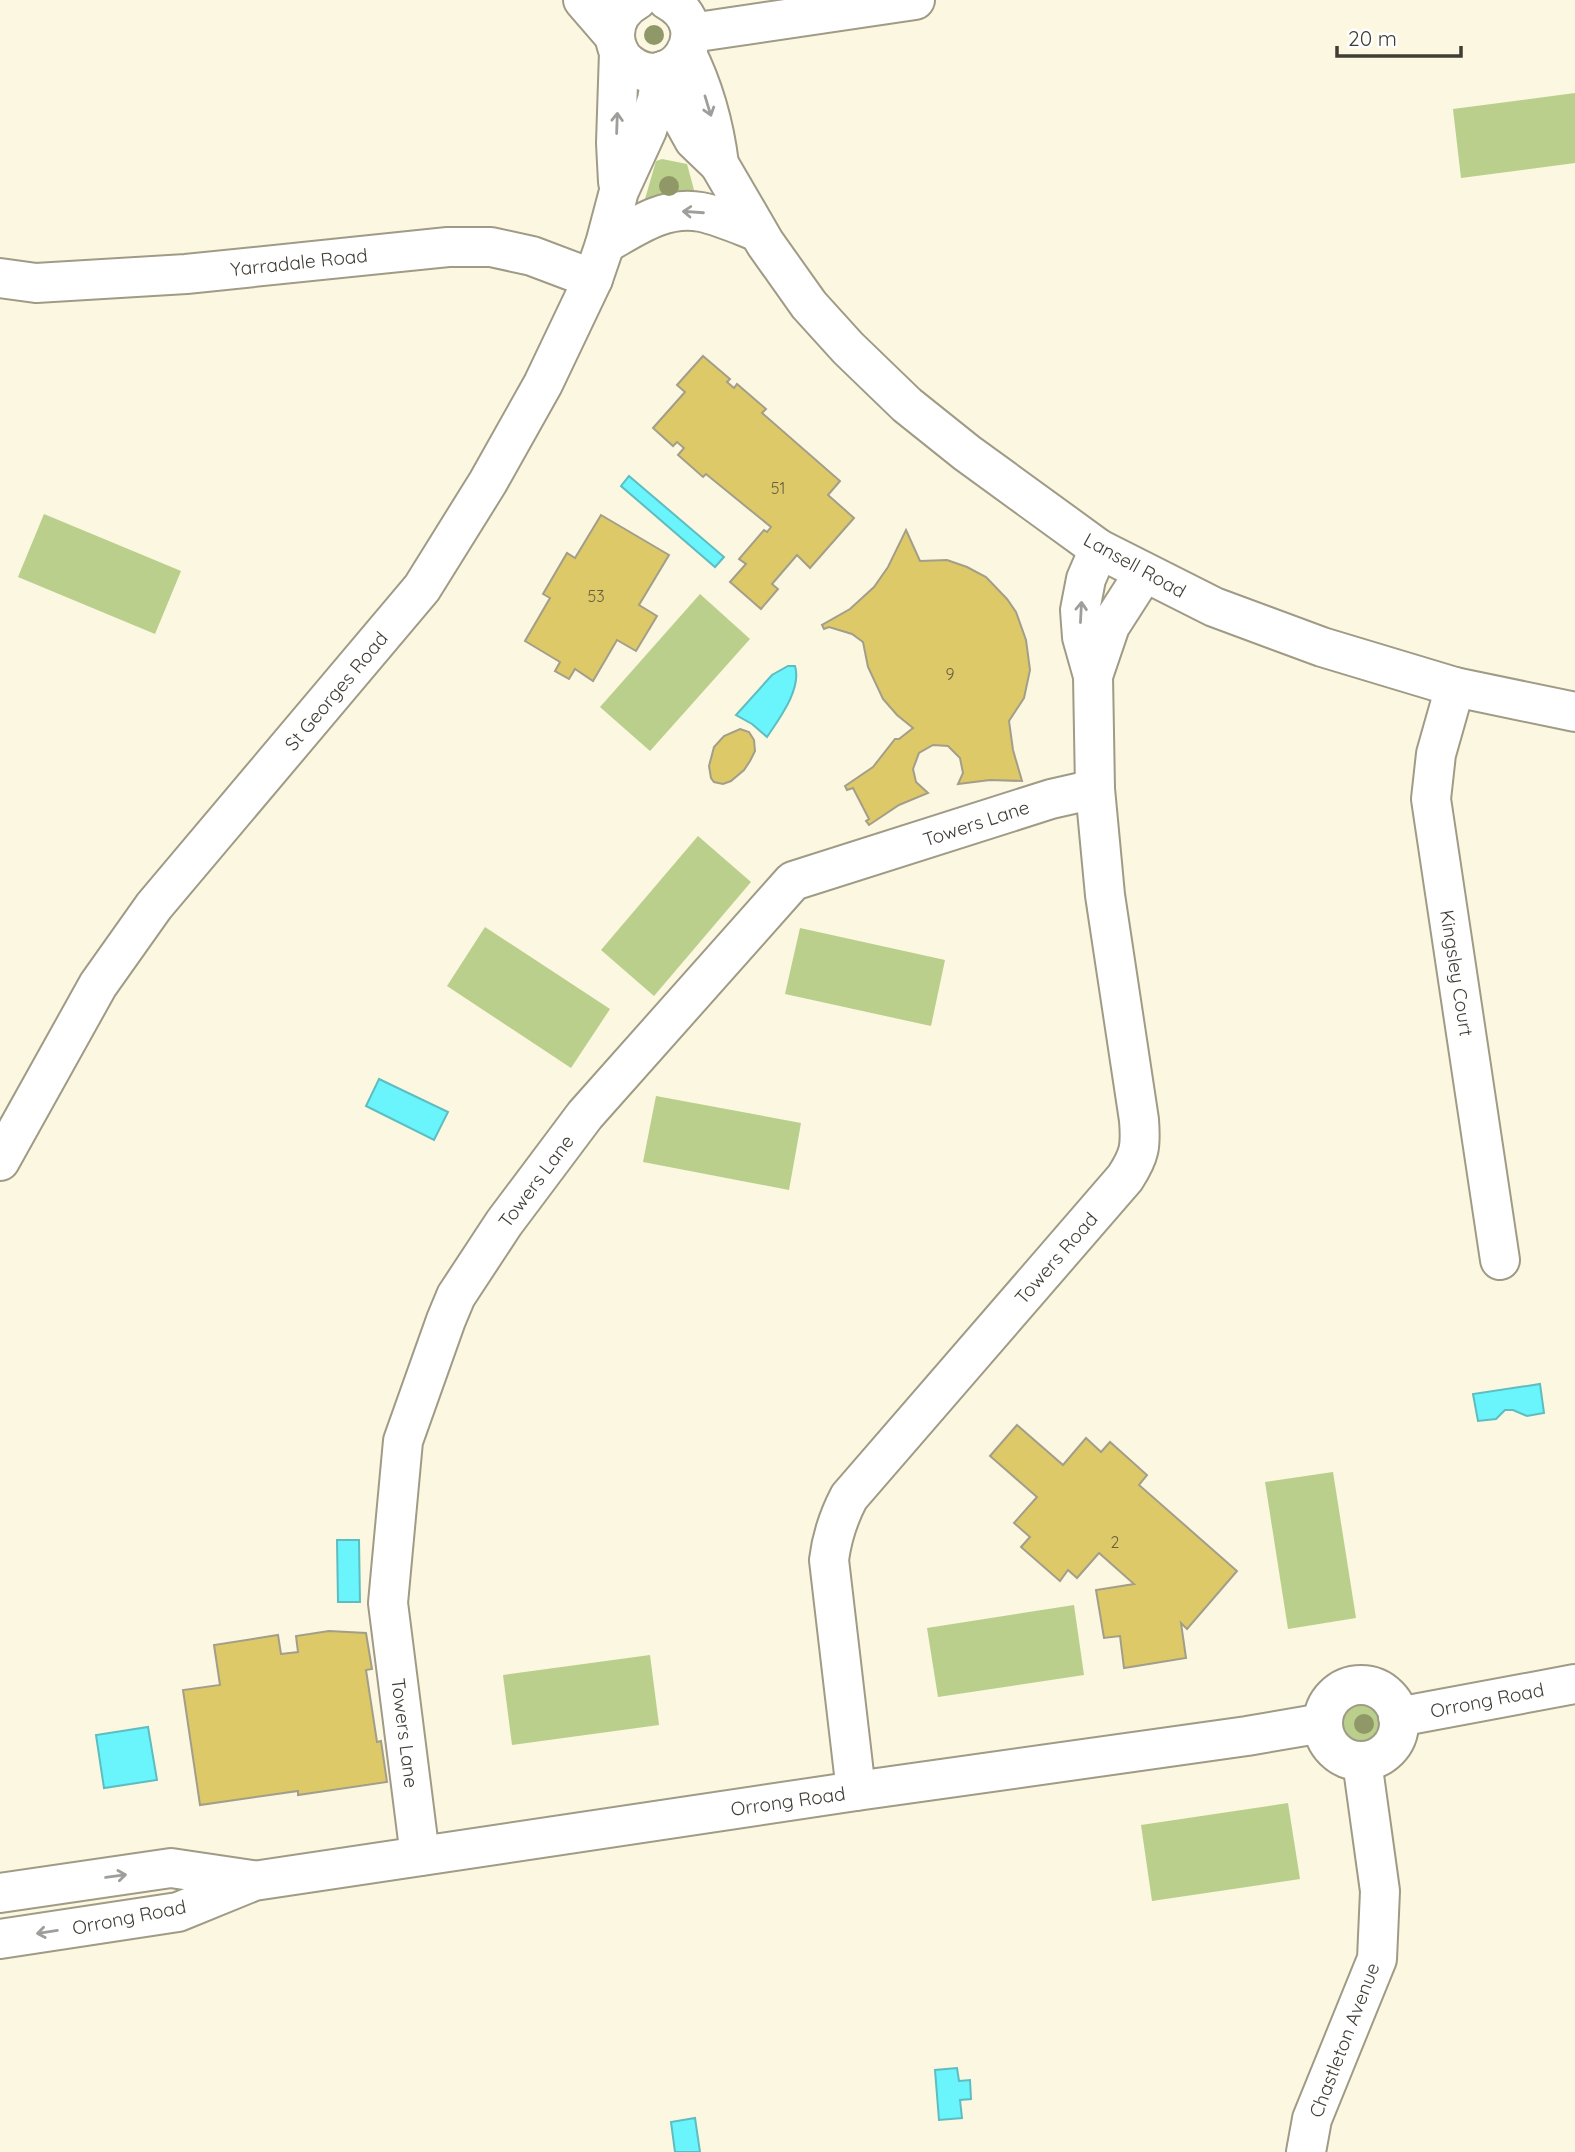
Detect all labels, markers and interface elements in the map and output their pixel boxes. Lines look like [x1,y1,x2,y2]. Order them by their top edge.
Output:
scale bar [1337,14,1461,58]
text: 20 m [1348,25,1397,51]
one-way arrow [703,95,716,117]
one-way arrow [611,112,624,135]
one-way arrow [682,205,705,218]
street label: Yarradale Road [229,243,369,281]
house number: 51 [771,478,785,498]
street label: Lansell Road [1080,527,1190,603]
house number: 53 [587,586,605,606]
one-way arrow [1075,601,1088,624]
street label: St Georges Road [279,627,393,755]
house number: 9 [946,664,955,684]
street label: Towers Lane [920,795,1032,851]
street label: Kingsley Court [1435,908,1479,1038]
street label: Towers Lane [493,1130,579,1232]
street label: Towers Road [1009,1207,1103,1309]
house number: 2 [1111,1532,1120,1552]
street label: Towers Lane [386,1677,424,1789]
street label: Orrong Road [1428,1677,1546,1723]
street label: Orrong Road [729,1781,847,1821]
one-way arrow [104,1869,127,1882]
street label: Orrong Road [70,1894,188,1940]
one-way arrow [36,1926,58,1939]
street label: Chastleton Avenue [1303,1959,1385,2121]

